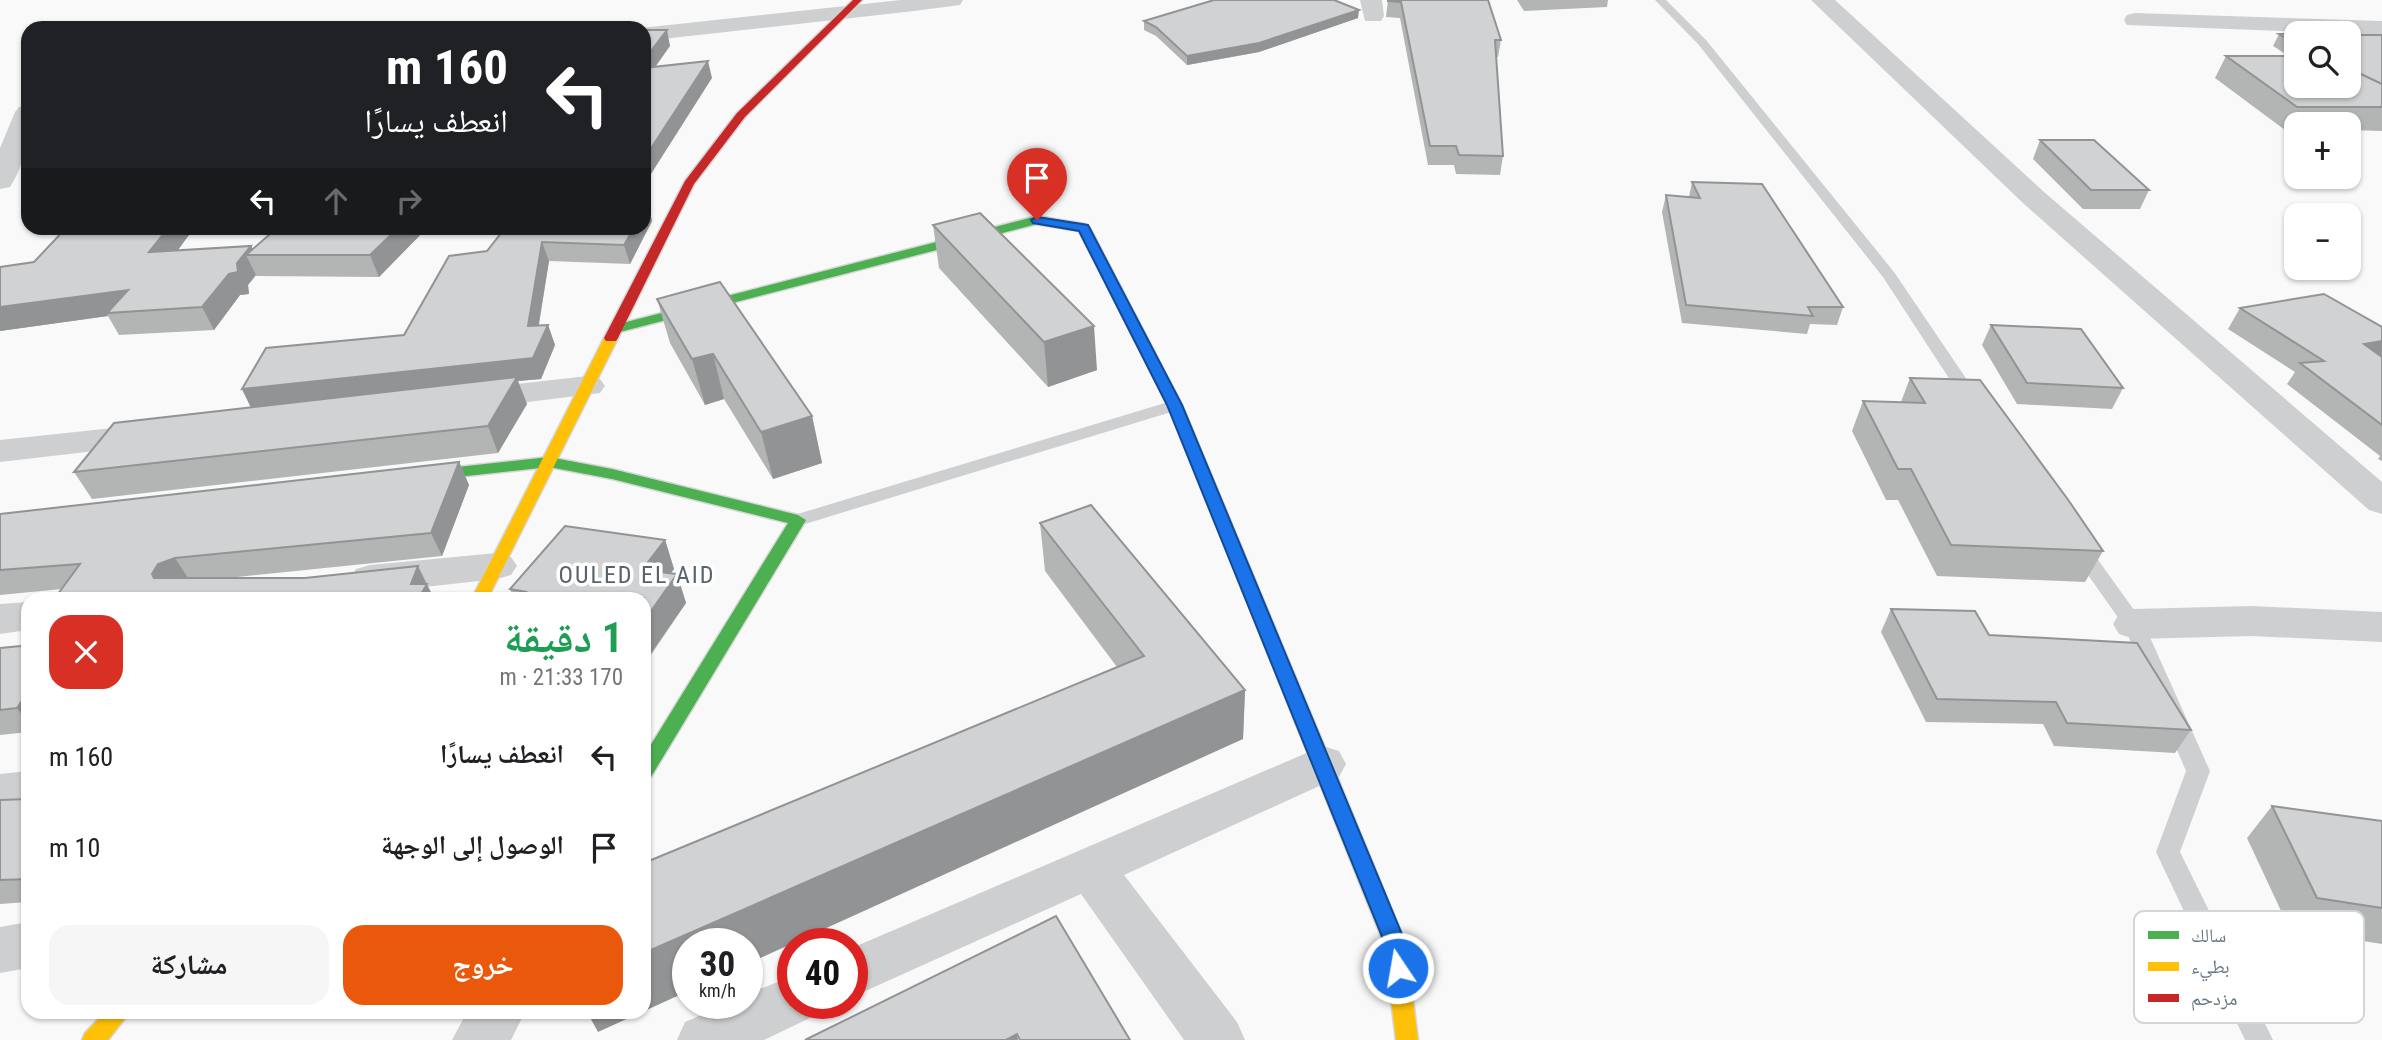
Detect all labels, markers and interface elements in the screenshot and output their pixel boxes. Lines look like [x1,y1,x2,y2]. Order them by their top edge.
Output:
map controls [2284,21,2361,280]
button: search [2284,21,2361,98]
text: 160 m [386,39,508,96]
icon: left [532,49,623,140]
text: انعطف يسارًا [364,102,508,140]
button: + [2284,112,2361,189]
pin [1007,148,1067,220]
icon: arrive [1018,159,1056,197]
icon: left [244,182,282,220]
icon: ahead [317,182,355,220]
icon: right [390,182,428,220]
button: − [2284,203,2361,280]
district label: OULED EL AID [559,561,715,589]
text: 1 دقيقة [504,613,623,662]
button: close [49,615,123,689]
text: 170 m · 21:33 [499,664,623,691]
icon: left [585,738,623,776]
text: انعطف يسارًا [440,739,564,769]
text: 160 m [49,742,113,772]
icon: arrive [585,829,623,867]
text: الوصول إلى الوجهة [381,830,564,860]
text: 10 m [49,833,100,863]
legend [2134,911,2364,1023]
text: سالك [2191,924,2226,947]
button: مشاركة [49,925,329,1005]
button: خروج [343,925,623,1005]
speed limit sign: 40 [777,928,868,1019]
position arrow [1361,931,1435,1005]
text: 30 [700,944,735,985]
text: بطيء [2191,955,2230,982]
text: km/h [699,980,736,1001]
text: مزدحم [2191,987,2237,1011]

